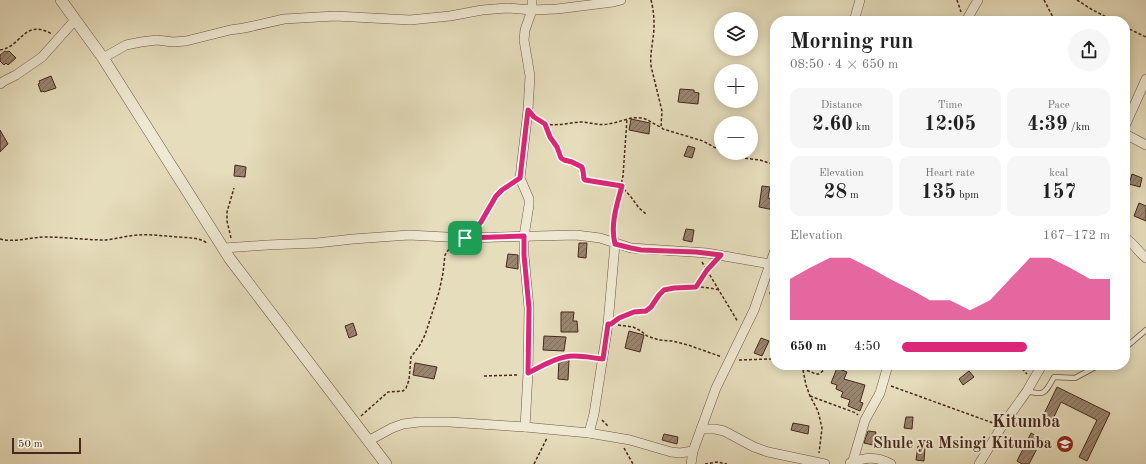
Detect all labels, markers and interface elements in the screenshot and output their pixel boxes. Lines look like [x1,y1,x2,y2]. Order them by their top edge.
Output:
map controls [714,12,758,160]
button: layers [714,12,758,56]
button: share [1068,29,1110,71]
text: Morning run [790,31,913,53]
text: 08:50 · 4 × 650 m [790,58,898,71]
button: + [714,64,758,108]
text: Distance [821,100,862,111]
text: Time [938,100,962,111]
text: Pace [1048,100,1070,111]
text: 2.60 [812,115,853,135]
text: 12:05 [924,115,976,135]
text: 4:39 [1027,115,1068,135]
button: − [714,116,758,160]
text: km [853,122,870,133]
text: /km [1068,122,1090,133]
text: Elevation [819,168,864,179]
text: Heart rate [925,168,975,179]
text: kcal [1049,168,1068,179]
text: 28 [824,183,847,203]
text: 135 [921,183,956,203]
text: 157 [1041,183,1076,203]
text: m [847,190,859,201]
text: bpm [956,190,979,201]
pin [448,221,482,255]
icon: arrive [454,227,476,249]
text: Elevation [790,229,843,242]
text: 167–172 m [1043,229,1110,242]
text: 650 m [790,340,827,353]
text: 4:50 [854,340,880,353]
district label: Kitumba [992,413,1060,431]
school or university icon: Shule ya Msingi Kitumba [1055,434,1075,454]
scale bar [12,436,81,455]
place label: Shule ya Msingi Kitumba [873,436,1052,452]
text: 50 m [18,439,43,450]

